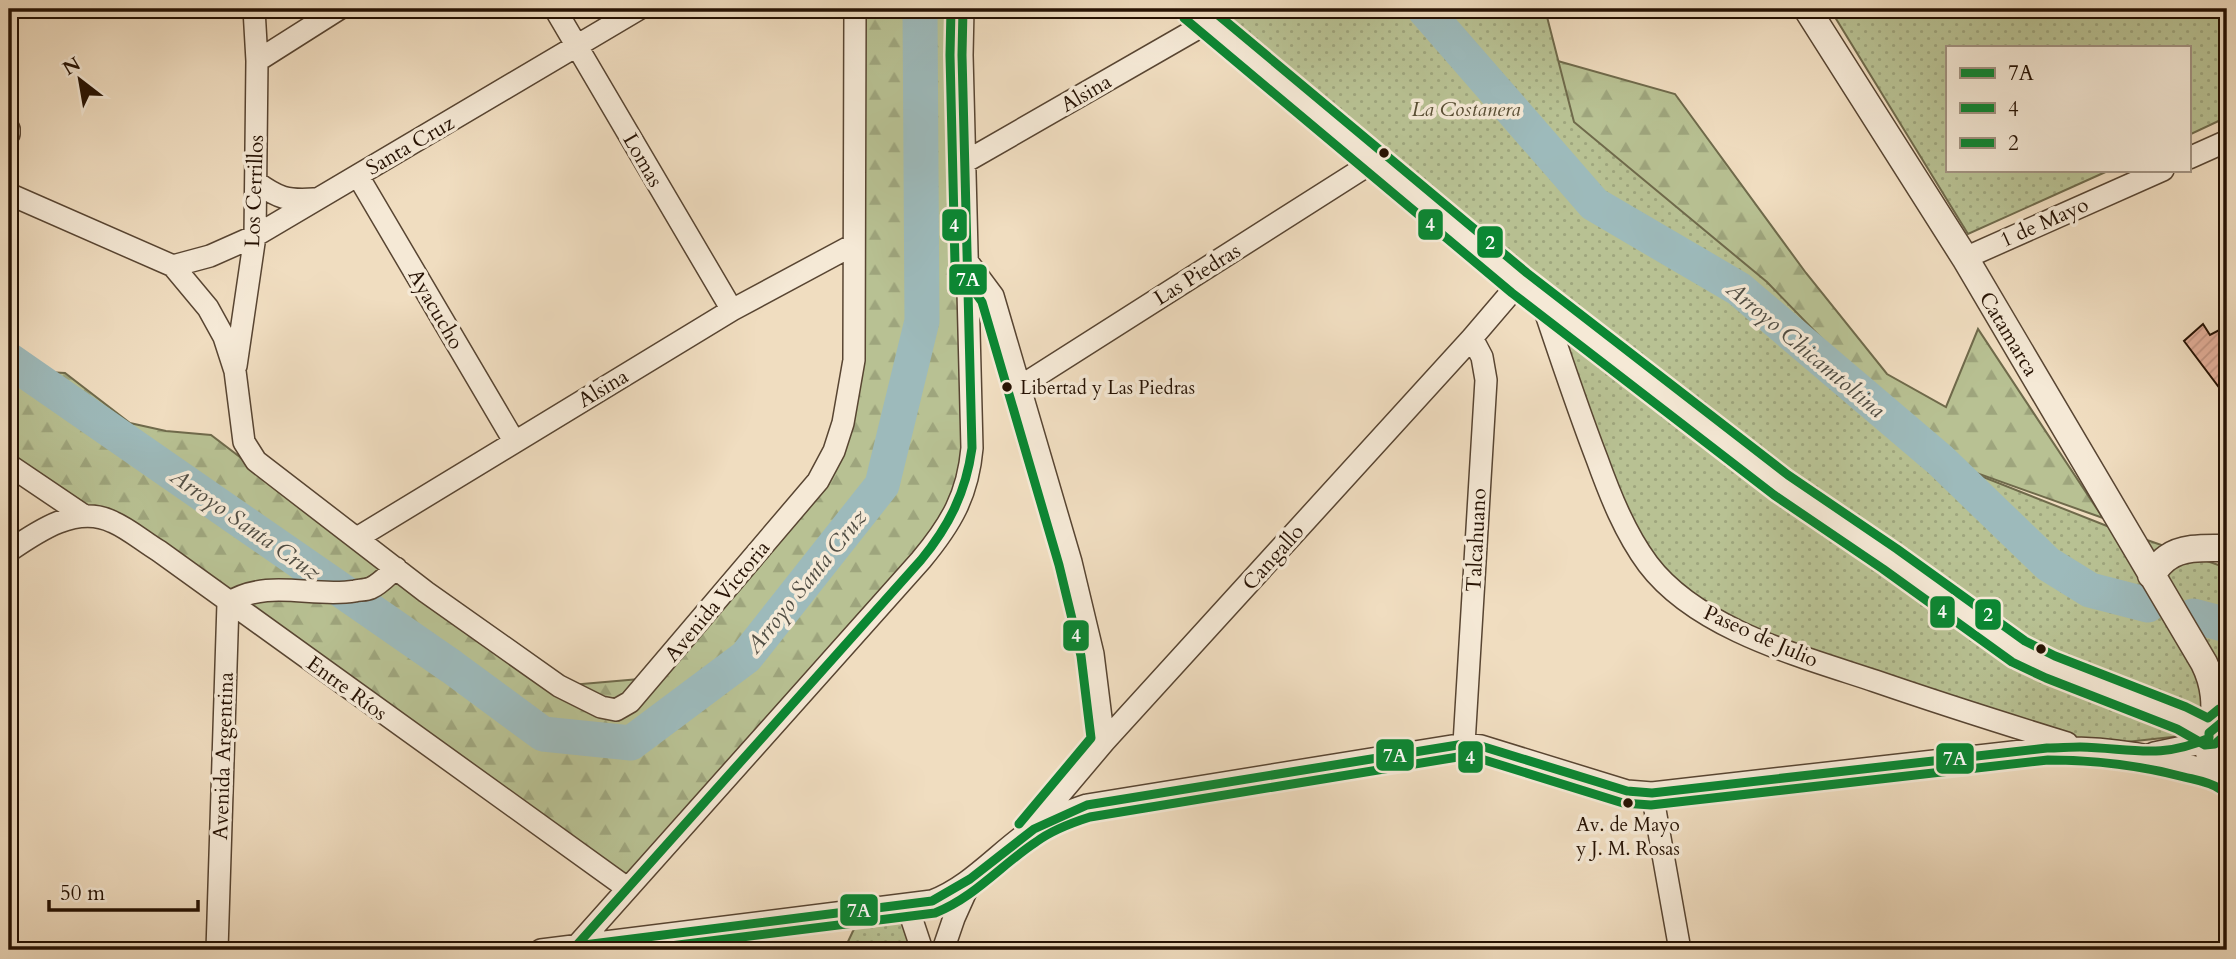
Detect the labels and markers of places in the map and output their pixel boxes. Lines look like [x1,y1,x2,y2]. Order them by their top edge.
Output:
unlabelled marker [1377,146,1391,160]
place label: Libertad y Las Piedras [1020,375,1195,401]
marker: Libertad y Las Piedras [1000,380,1014,394]
unlabelled marker [2034,642,2048,656]
marker: Av. de Mayo y J. M. Rosas [1621,796,1635,810]
place label: Av. de Mayo y J. M. Rosas [1575,812,1680,862]

